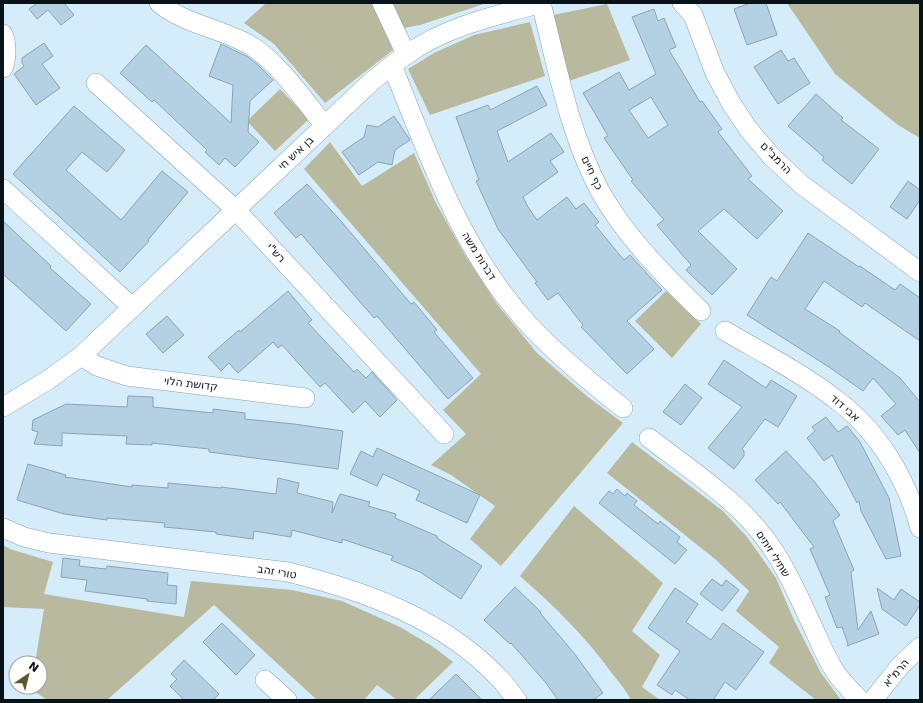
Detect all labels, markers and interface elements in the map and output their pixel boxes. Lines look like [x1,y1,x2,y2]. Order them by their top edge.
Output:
street label: בן איש חי [276,133,316,173]
street label: הרמב"ם [758,139,794,177]
street label: כף חיים [579,154,606,192]
street label: דברות משה [459,229,499,283]
street label: רש"י [264,241,288,265]
street label: קדושת הלוי [163,374,219,394]
street label: אבי דוד [828,392,862,424]
street label: שתילי זיתים [753,528,793,580]
street label: טורי זהב [256,562,298,582]
north arrow [8,655,48,695]
street label: הרמ"א [880,656,912,690]
text: N [26,659,41,675]

